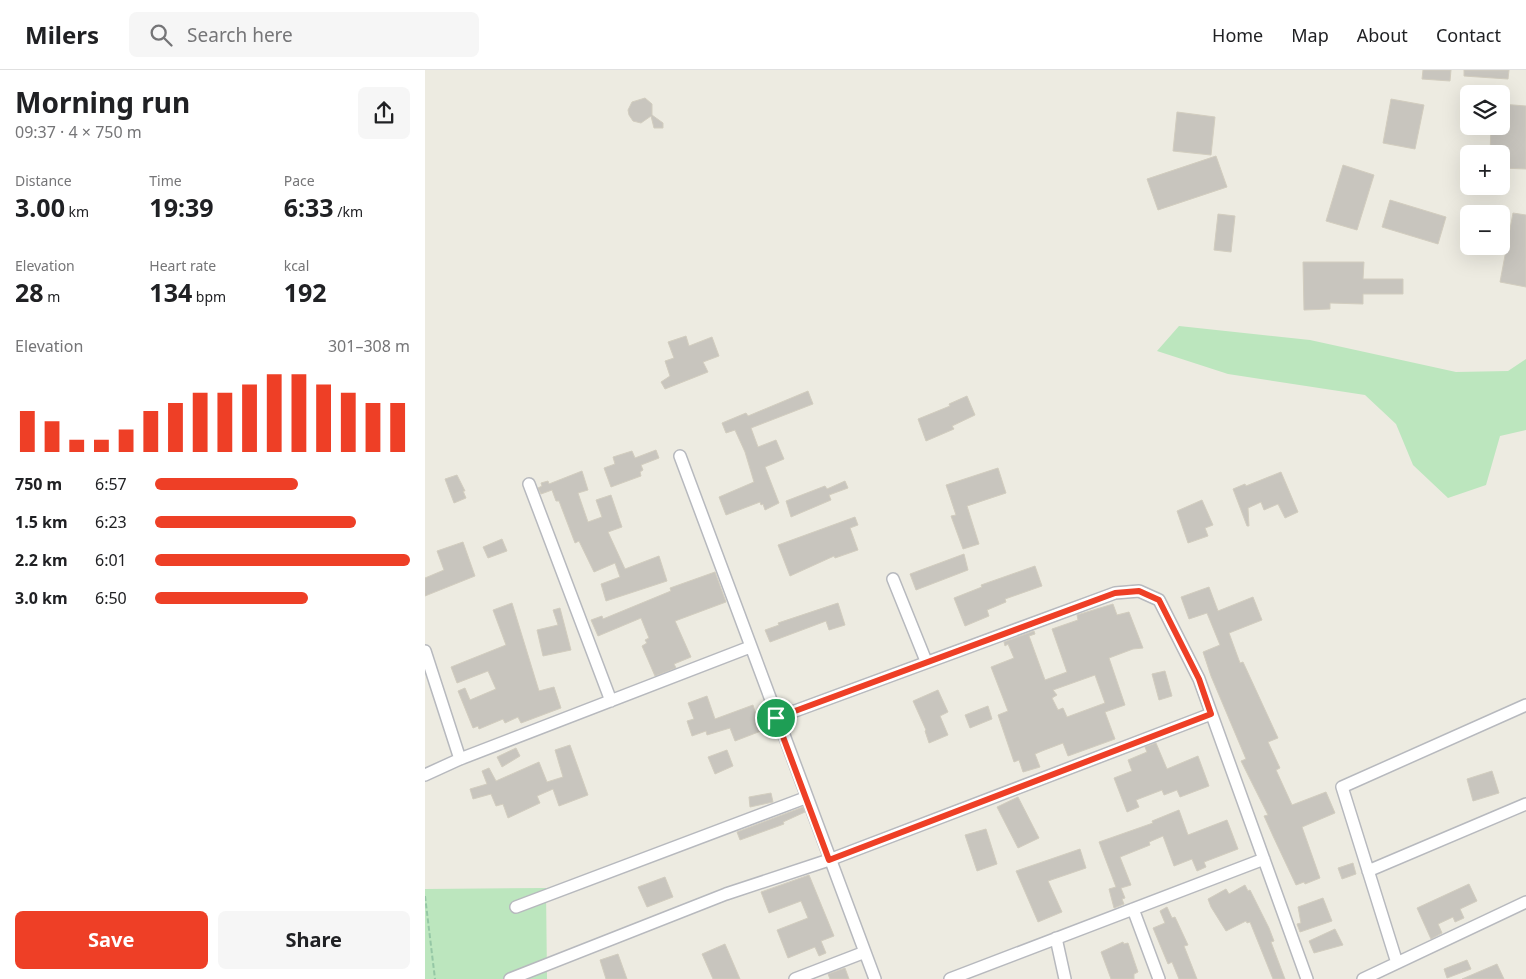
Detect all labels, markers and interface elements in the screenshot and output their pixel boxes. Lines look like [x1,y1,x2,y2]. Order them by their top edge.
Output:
search box [129,12,479,57]
text: Milers [25,18,99,51]
icon: search [147,21,175,49]
text: Search here [187,22,293,48]
text: Home [1212,23,1263,47]
text: Map [1291,23,1329,47]
text: About [1357,23,1408,47]
text: Contact [1436,23,1501,47]
text: Morning run [15,83,190,121]
map controls [1460,85,1510,255]
button: layers [1460,85,1510,135]
button: share [358,87,410,139]
text: 09:37 · 4 × 750 m [15,121,142,143]
button: + [1460,145,1510,195]
text: Distance [15,171,72,190]
text: Time [149,171,182,190]
text: Pace [284,171,315,190]
text: 3.00 [15,190,65,224]
text: 19:39 [149,190,214,224]
text: 6:33 [284,190,334,224]
text: km [65,202,89,221]
text: /km [334,202,363,221]
button: − [1460,205,1510,255]
text: Elevation [15,256,75,275]
text: Heart rate [149,256,216,275]
text: kcal [284,256,309,275]
text: 28 [15,275,44,309]
text: 134 [149,275,192,309]
text: 192 [284,275,327,309]
text: m [44,287,60,306]
text: bpm [192,287,226,306]
text: Elevation [15,335,83,357]
text: 301–308 m [328,335,410,357]
text: 750 m [15,473,62,495]
text: 6:57 [95,473,127,495]
text: 1.5 km [15,511,67,533]
text: 6:23 [95,511,127,533]
text: 2.2 km [15,549,67,571]
text: 6:01 [95,549,127,571]
text: 3.0 km [15,587,67,609]
text: 6:50 [95,587,127,609]
pin [755,697,797,739]
icon: arrive [762,704,790,732]
button: Save [15,911,208,969]
button: Share [218,911,410,969]

